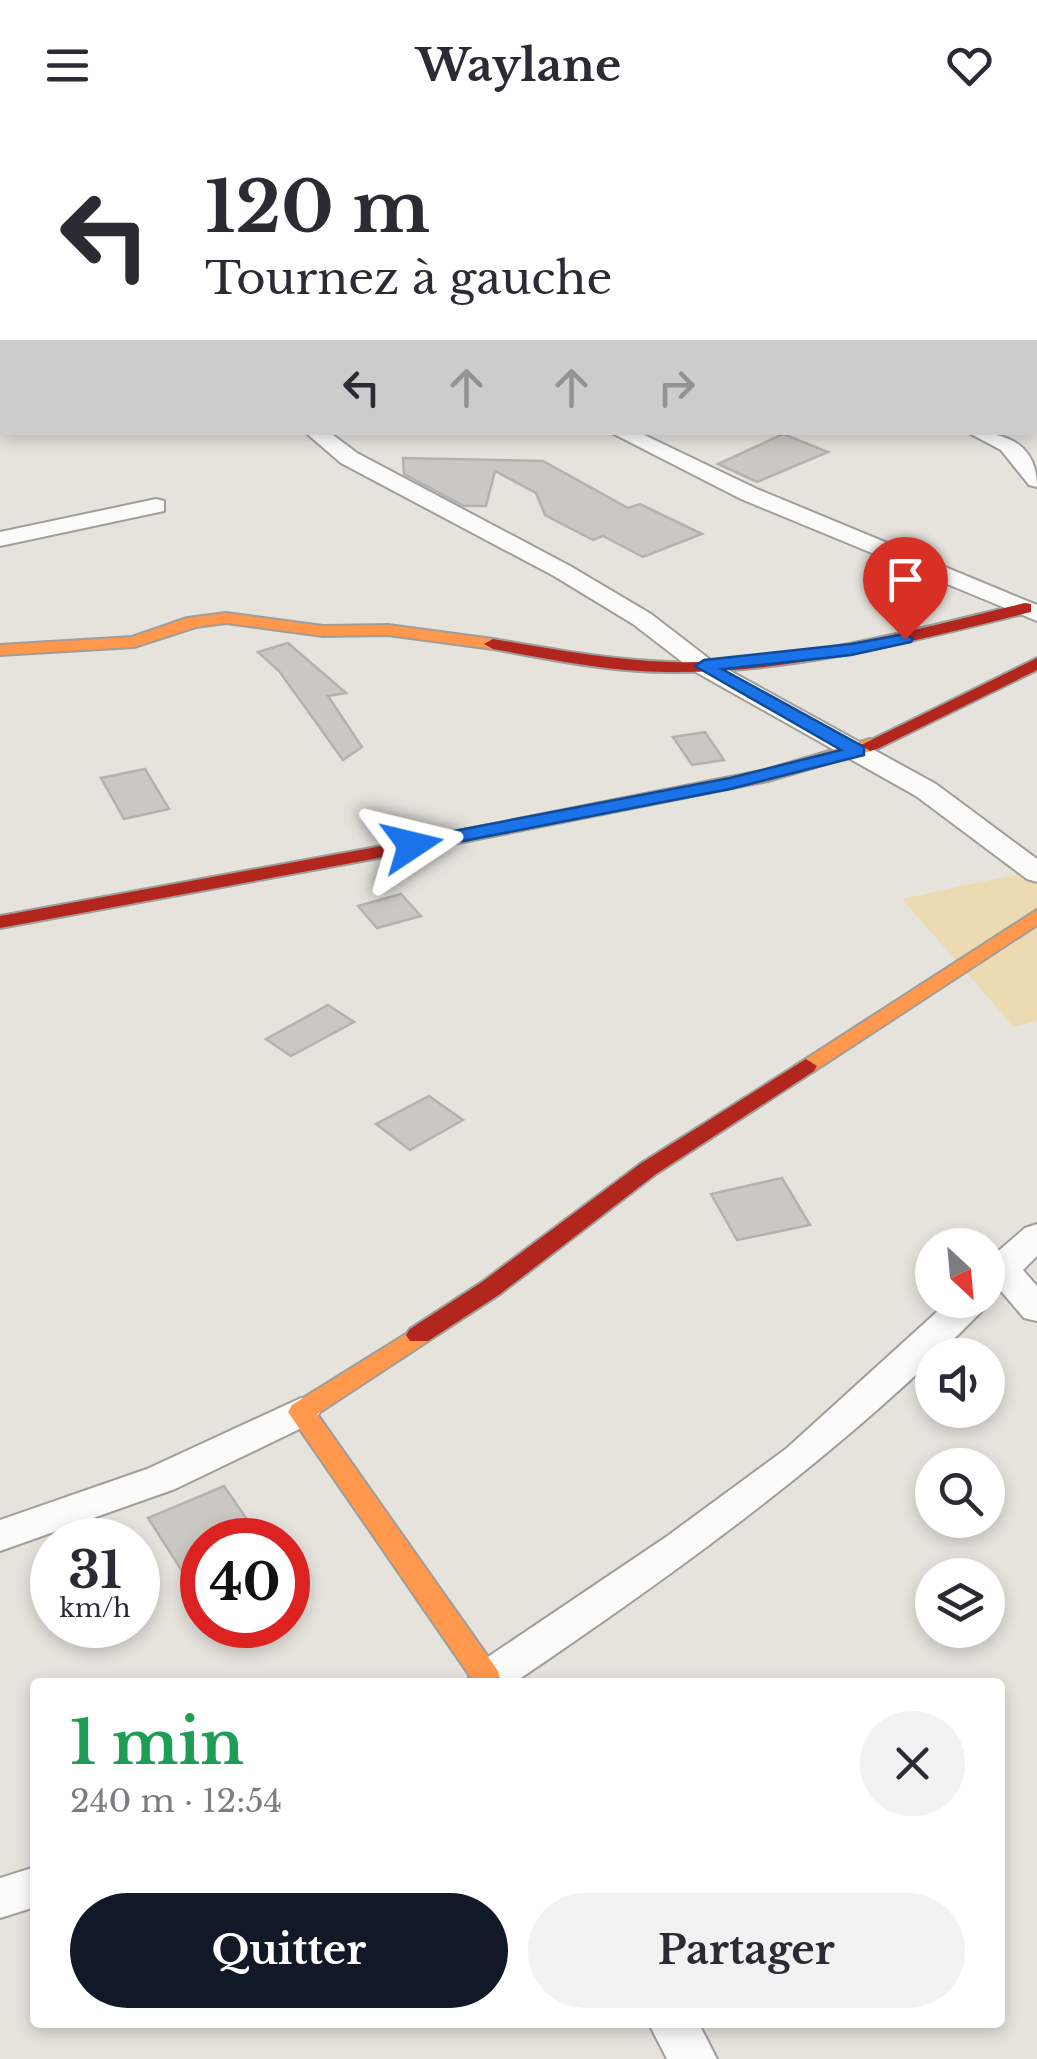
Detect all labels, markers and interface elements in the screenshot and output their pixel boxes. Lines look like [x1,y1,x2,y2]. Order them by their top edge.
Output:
text: Waylane [416,37,621,93]
icon: menu [40,38,95,93]
icon: heart [942,38,997,93]
text: 120 m [205,164,430,251]
icon: left [40,170,170,300]
text: Tournez à gauche [205,250,612,306]
icon: left [334,360,389,415]
icon: ahead [439,360,494,415]
icon: ahead [544,360,599,415]
icon: right [649,360,704,415]
pin [863,537,948,640]
icon: arrive [878,552,933,607]
position arrow [360,793,464,897]
north arrow [915,1228,1005,1318]
map controls [915,1228,1005,1648]
button: sound [915,1338,1005,1428]
button: search [915,1448,1005,1538]
speed limit sign: 40 [180,1518,310,1648]
text: 31 [68,1539,122,1602]
button: layers [915,1558,1005,1648]
text: km/h [60,1593,130,1624]
text: 1 min [70,1706,244,1780]
button: close [860,1711,965,1816]
text: 240 m · 12:54 [70,1781,282,1821]
button: Quitter [70,1893,508,2008]
button: Partager [528,1893,965,2008]

